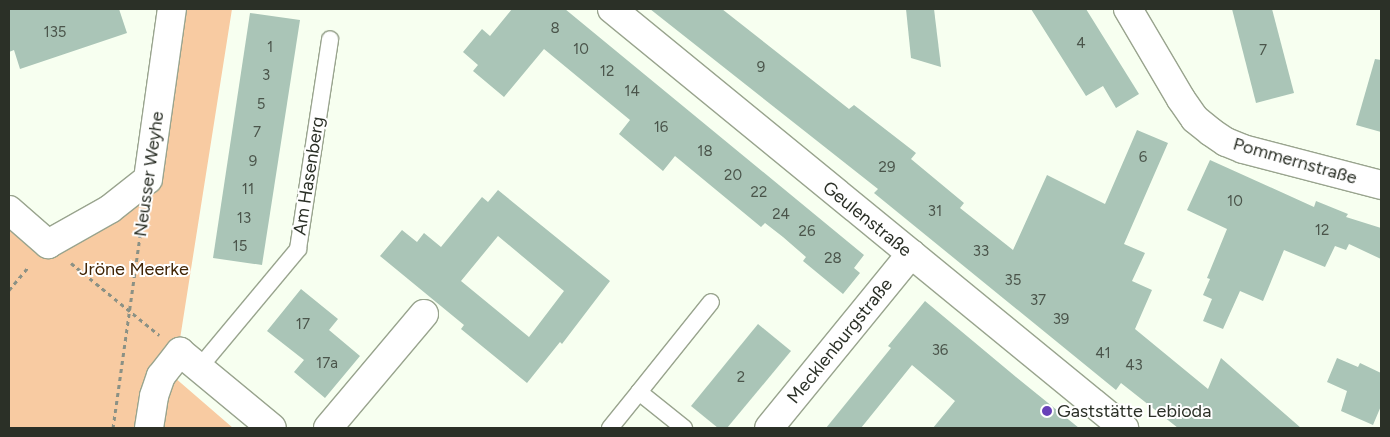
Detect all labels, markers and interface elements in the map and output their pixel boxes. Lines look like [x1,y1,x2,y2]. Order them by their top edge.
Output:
house number: 8 [550,20,560,38]
house number: 135 [44,24,66,42]
house number: 4 [1076,35,1086,53]
house number: 1 [267,39,273,57]
house number: 10 [573,41,589,59]
house number: 7 [1259,42,1267,60]
house number: 9 [757,59,765,77]
house number: 12 [600,63,614,81]
house number: 3 [262,67,270,85]
house number: 14 [624,83,640,101]
house number: 5 [257,96,265,114]
street label: Neusser Weyhe [130,110,168,238]
street label: Am Hasenberg [289,115,329,237]
house number: 16 [654,119,668,137]
house number: 7 [253,124,261,142]
street label: Pommernstraße [1231,133,1359,189]
house number: 18 [697,143,713,161]
house number: 6 [1139,149,1147,167]
house number: 9 [249,153,257,171]
house number: 29 [879,159,895,177]
house number: 20 [724,167,742,185]
street label: Geulenstraße [818,177,916,261]
house number: 11 [242,181,254,199]
house number: 22 [751,184,767,202]
house number: 10 [1227,193,1243,211]
house number: 31 [928,203,942,221]
house number: 24 [772,206,790,224]
house number: 13 [237,210,251,228]
house number: 12 [1315,222,1329,240]
house number: 26 [799,223,815,241]
house number: 15 [233,238,247,256]
house number: 33 [973,243,989,261]
house number: 28 [824,250,842,268]
park label: Jröne Meerke [79,258,189,280]
house number: 35 [1005,272,1021,290]
street label: Mecklenburgstraße [783,274,897,408]
house number: 37 [1030,292,1046,310]
house number: 39 [1053,311,1069,329]
house number: 17 [296,316,310,334]
house number: 36 [932,342,948,360]
house number: 41 [1095,345,1111,363]
house number: 17a [316,355,338,373]
house number: 43 [1125,357,1143,375]
house number: 2 [737,369,745,387]
place label: Gaststätte Lebioda [1057,400,1211,422]
marker: Gaststätte Lebioda [1041,405,1053,417]

